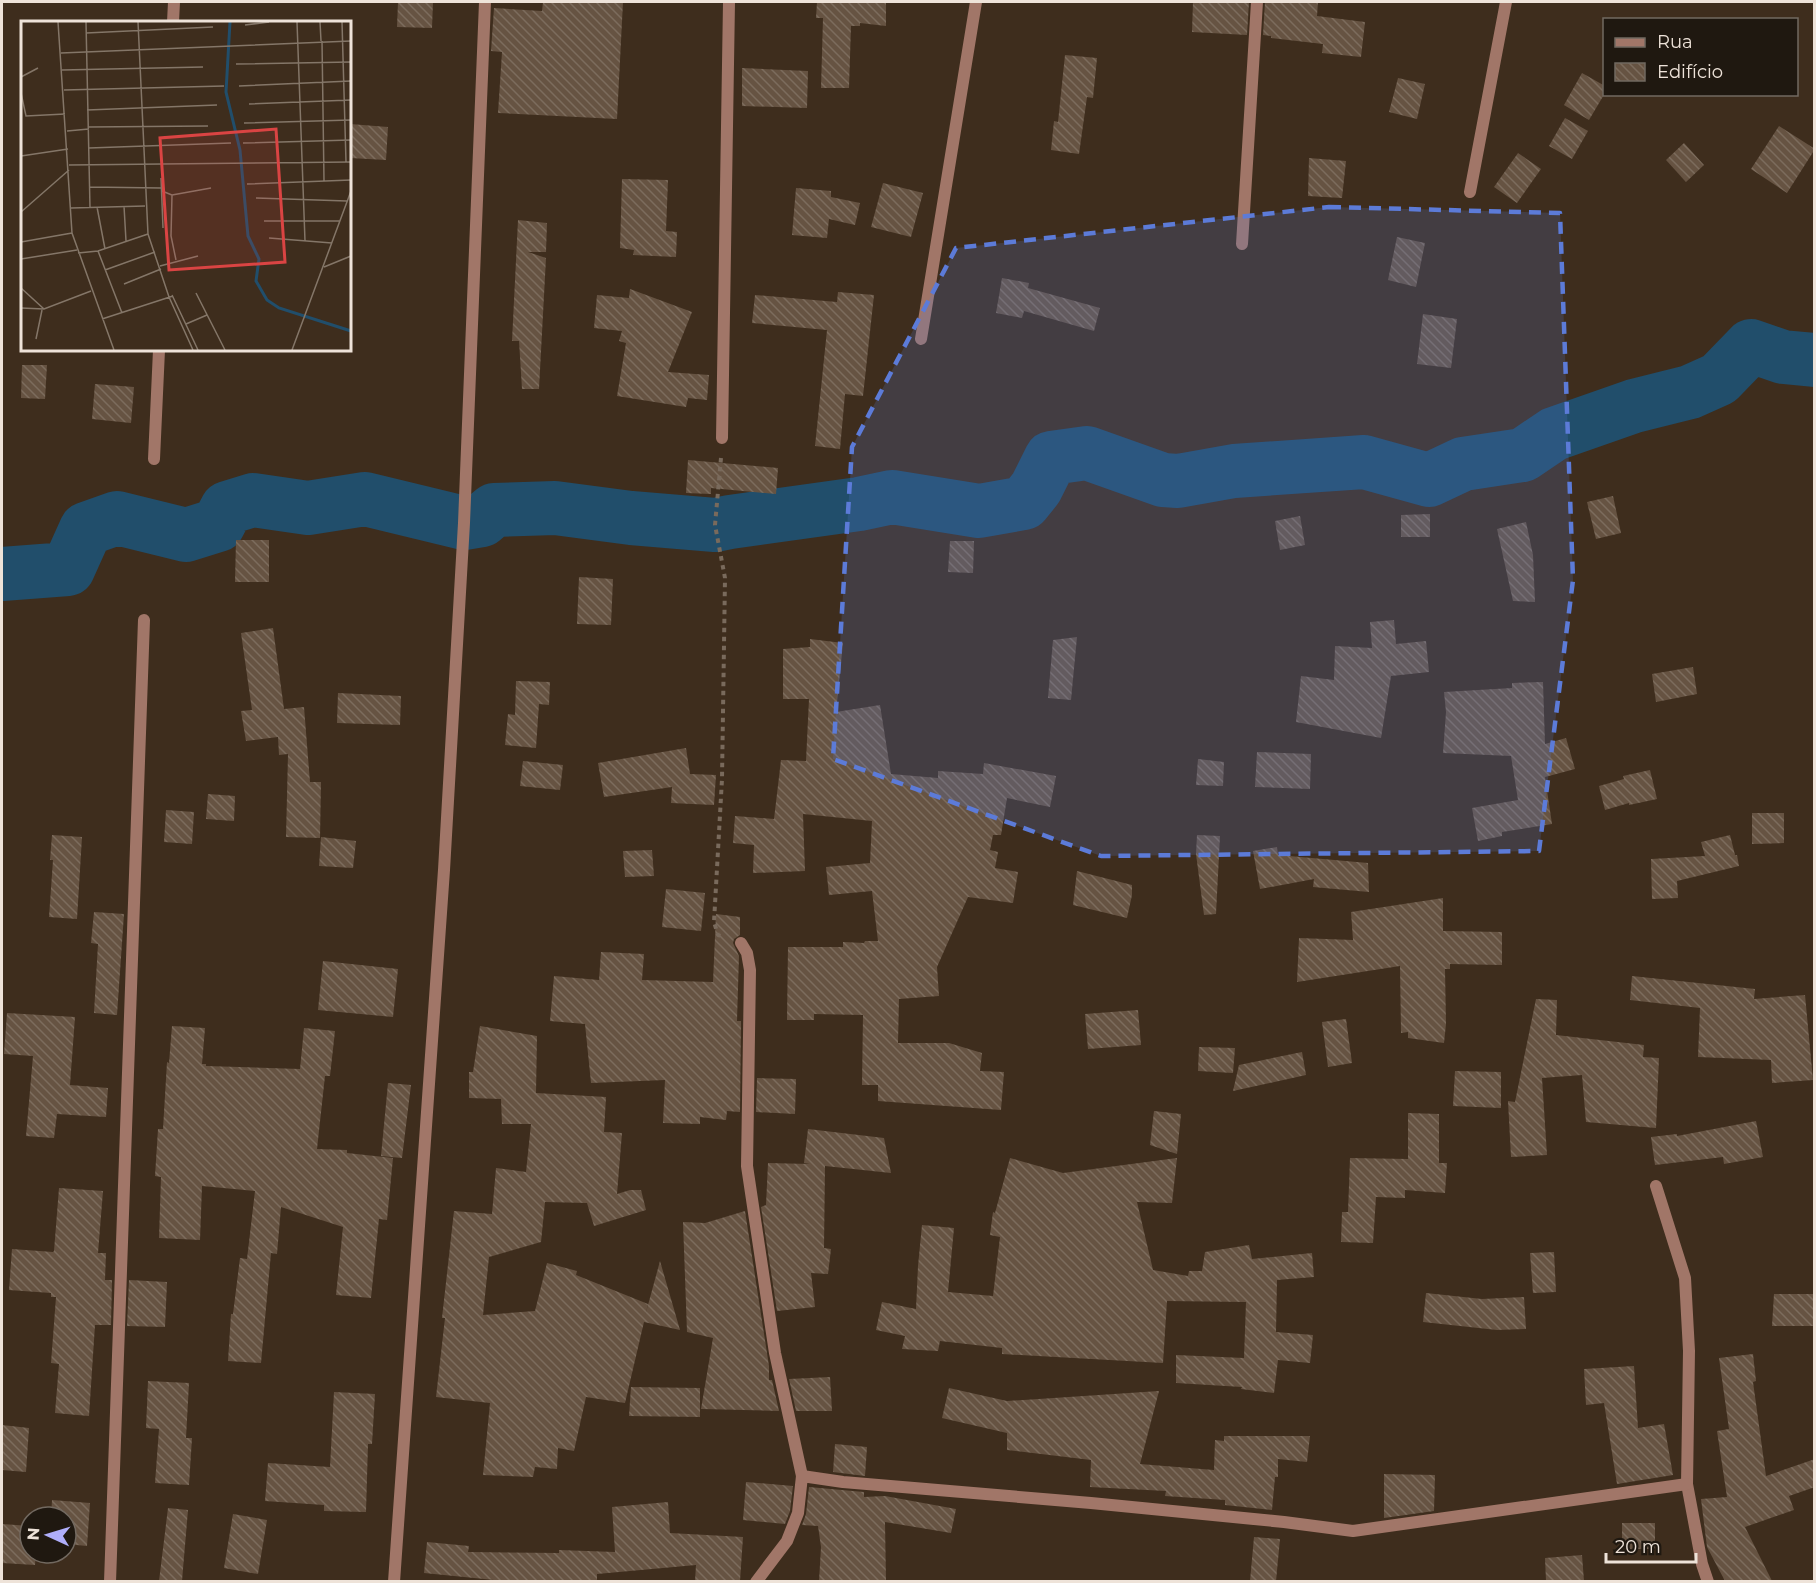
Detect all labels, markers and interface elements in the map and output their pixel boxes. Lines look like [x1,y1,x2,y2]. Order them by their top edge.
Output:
legend [1603,18,1798,96]
inset map [21,21,351,351]
text: Rua [1657,31,1693,53]
text: Edifício [1657,61,1723,83]
north arrow [18,1505,78,1565]
scale bar [1606,1526,1696,1564]
text: N [24,1527,43,1541]
text: 20 m [1615,1536,1661,1558]

